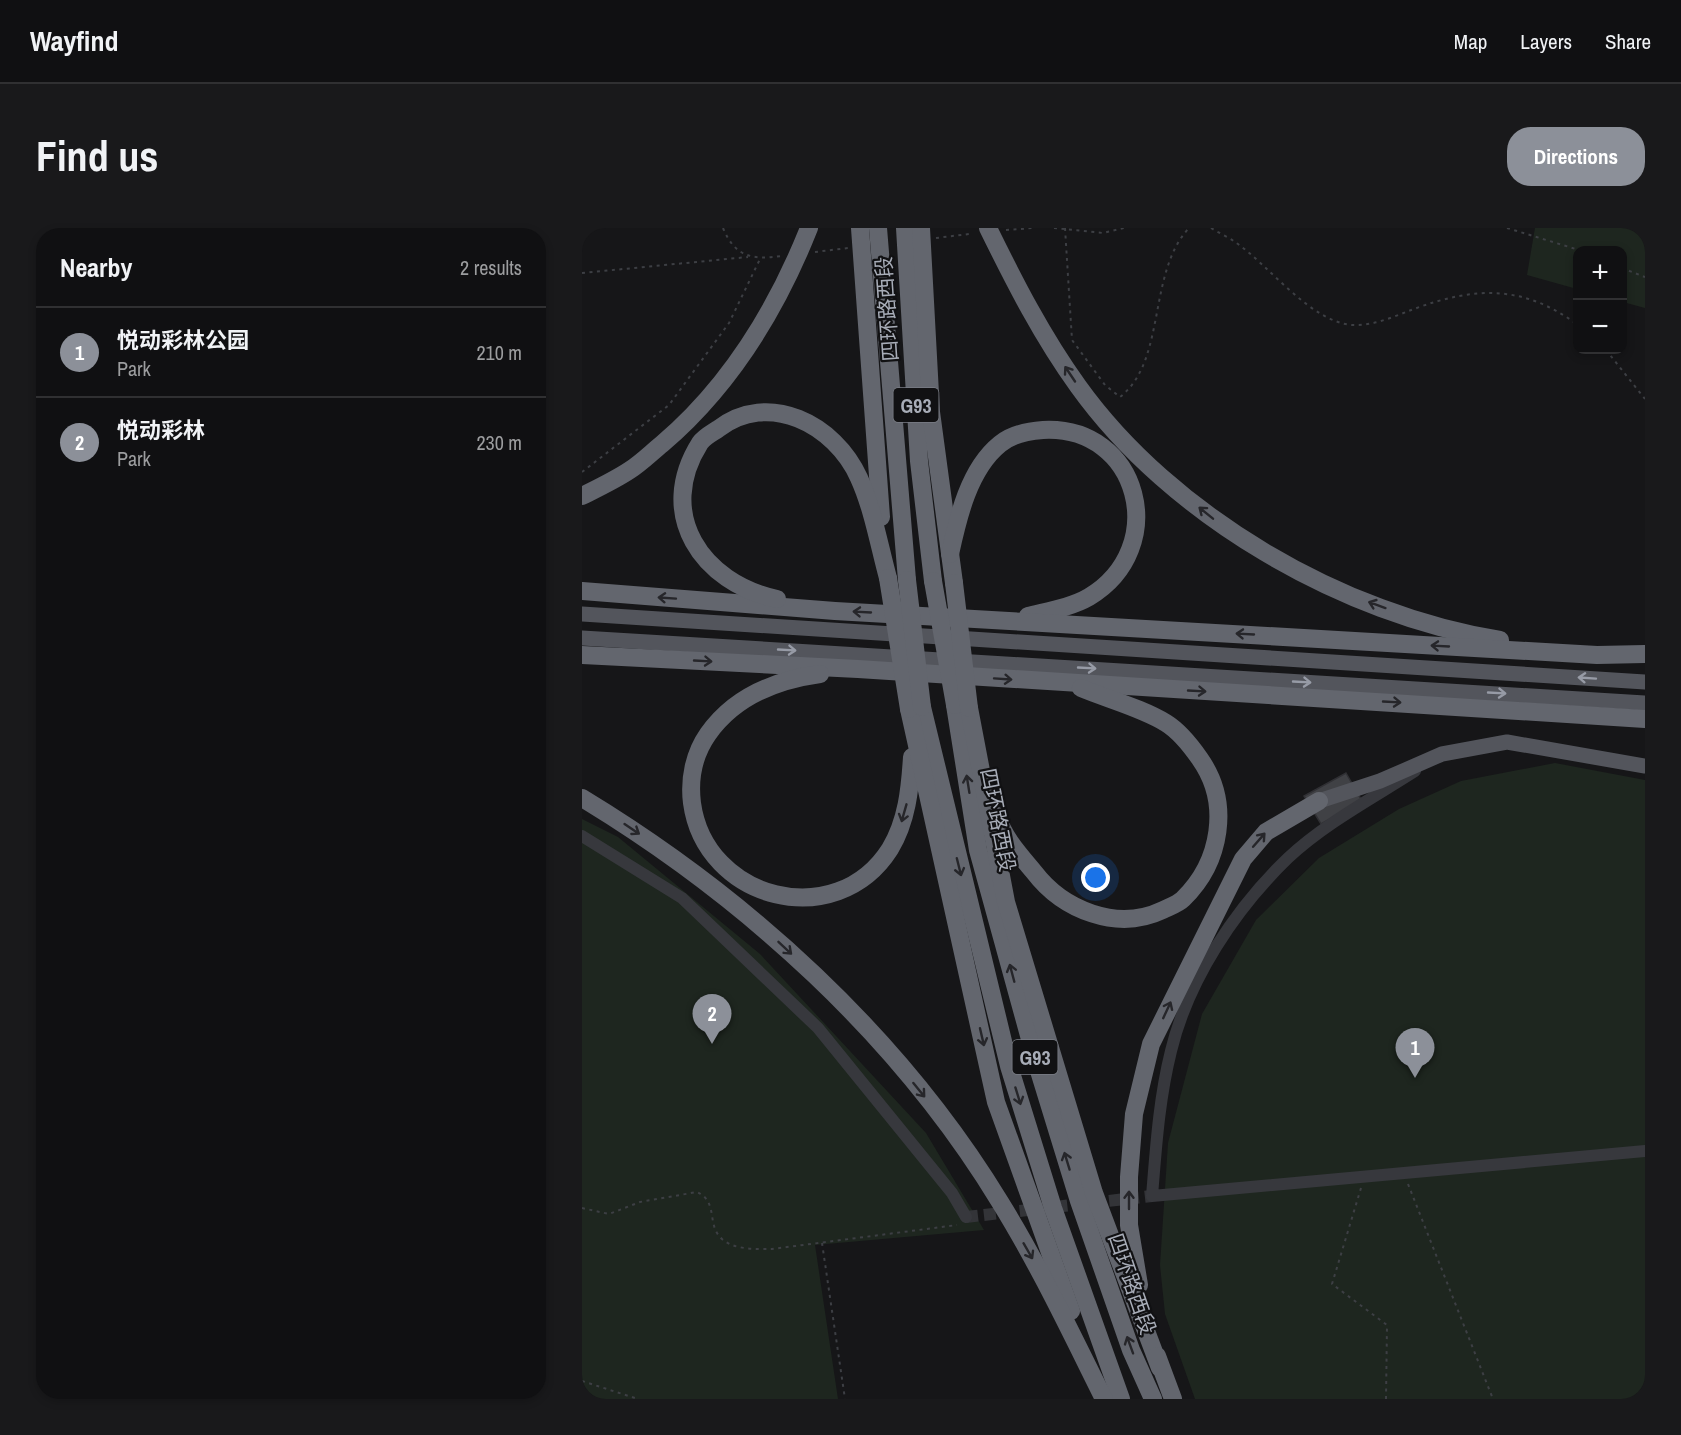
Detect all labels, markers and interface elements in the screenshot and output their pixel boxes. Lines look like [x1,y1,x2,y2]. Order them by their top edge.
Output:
text: Wayfind [30,22,118,60]
text: Map [1454,27,1487,56]
text: Layers [1520,27,1572,56]
text: Share [1605,27,1651,56]
button: Directions [1507,127,1645,186]
text: Find us [36,128,158,184]
map controls [1573,246,1627,354]
button: + [1573,246,1627,300]
text: Nearby [60,250,132,285]
text: 2 results [460,254,522,281]
street label: 四环路西段 [869,256,905,362]
button: − [1573,300,1627,354]
text: 悦动彩林公园 [117,325,249,355]
text: 1 [75,339,84,366]
text: 210 m [476,339,522,366]
text: Park [117,355,151,382]
one-way arrow [1064,366,1076,383]
road number: G93 [894,388,938,422]
text: 悦动彩林 [117,415,205,445]
text: 2 [75,429,84,456]
text: 230 m [476,429,522,456]
text: Park [117,445,151,472]
one-way arrow [1198,506,1214,519]
one-way arrow [658,592,678,603]
one-way arrow [1368,599,1387,610]
one-way arrow [852,606,872,617]
one-way arrow [1236,628,1256,639]
one-way arrow [1430,640,1450,651]
one-way arrow [777,645,797,656]
one-way arrow [693,656,713,667]
one-way arrow [1076,663,1096,674]
one-way arrow [992,673,1012,684]
one-way arrow [1577,673,1597,684]
one-way arrow [1292,676,1312,687]
one-way arrow [1187,685,1207,696]
one-way arrow [1486,688,1506,699]
one-way arrow [1382,697,1402,708]
street label: 四环路西段 [974,766,1022,874]
one-way arrow [962,774,973,794]
one-way arrow [898,803,909,822]
one-way arrow [623,822,640,835]
one-way arrow [1252,832,1266,848]
one-way arrow [954,857,966,876]
your location [1081,863,1110,892]
one-way arrow [778,941,793,956]
one-way arrow [1006,964,1017,983]
pin: 2 [692,994,732,1044]
one-way arrow [1162,1002,1174,1020]
one-way arrow [976,1027,988,1046]
pin: 1 [1396,1028,1434,1078]
road number: G93 [1012,1040,1058,1074]
one-way arrow [912,1082,926,1097]
one-way arrow [1013,1086,1024,1105]
one-way arrow [1061,1152,1072,1171]
one-way arrow [1123,1190,1135,1210]
street label: 四环路西段 [1101,1230,1163,1338]
one-way arrow [1022,1242,1034,1259]
one-way arrow [1123,1336,1134,1355]

